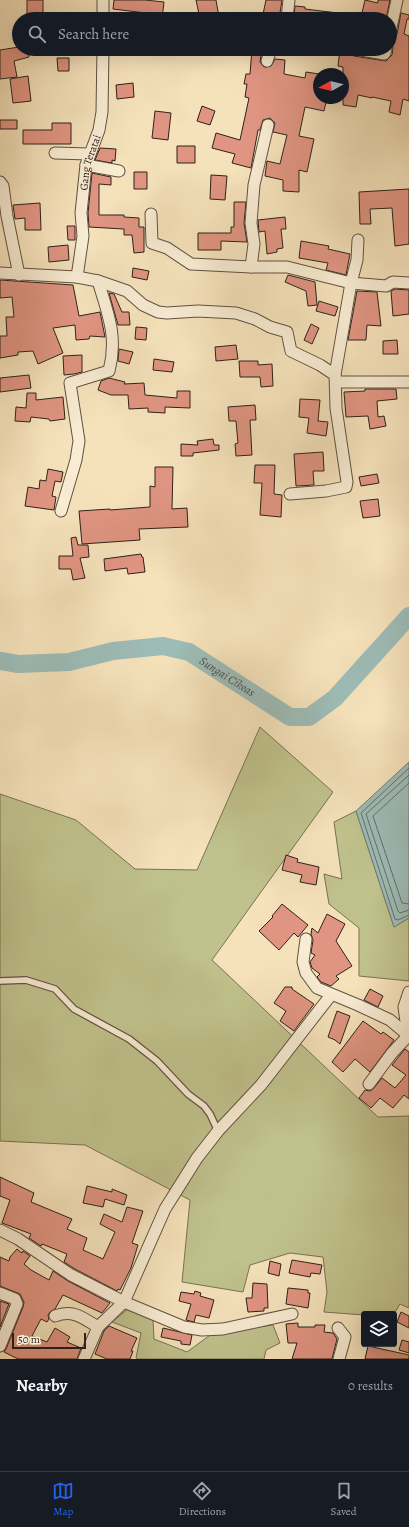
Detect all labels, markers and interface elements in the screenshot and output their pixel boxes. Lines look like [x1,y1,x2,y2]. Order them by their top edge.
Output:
search box [12,12,397,56]
icon: search [26,23,48,45]
text: Search here [58,24,129,44]
north arrow [313,68,349,104]
street label: Gang Teratai [76,133,105,191]
water label: Sungai Cikeas [196,653,258,700]
map controls [361,1311,397,1347]
button: layers [361,1311,397,1347]
scale bar [12,1331,86,1350]
text: 50 m [18,1332,40,1347]
text: Nearby [16,1374,67,1397]
text: 0 results [348,1377,393,1394]
tab: Map [52,1480,74,1519]
tab: Directions [179,1480,226,1519]
tab: Saved [331,1480,357,1519]

